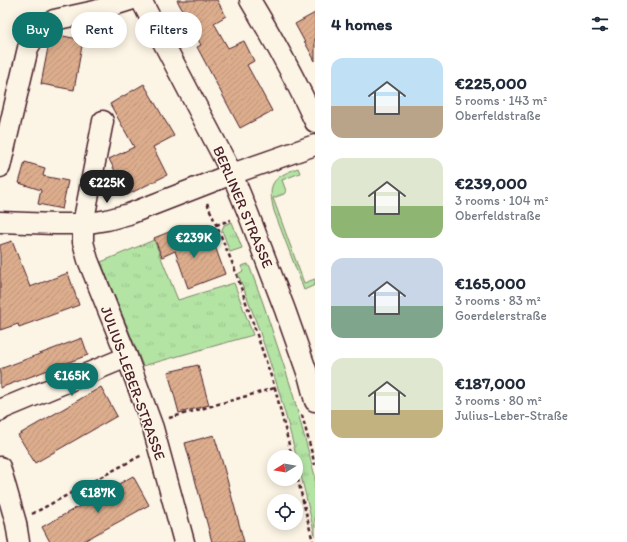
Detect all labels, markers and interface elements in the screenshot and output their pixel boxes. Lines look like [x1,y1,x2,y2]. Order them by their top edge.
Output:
chip: Buy [12,12,63,48]
chip: Rent [71,12,127,48]
chip: Filters [135,12,202,48]
icon: filters [589,13,611,35]
text: 4 homes [331,14,392,34]
text: €225,000 [455,73,527,93]
icon: home [363,74,411,122]
text: 5 rooms · 143 m² [455,93,547,108]
text: Oberfeldstraße [455,108,541,123]
street label: BERLINER STRASSE [209,143,277,271]
pin: €225K [79,170,135,204]
text: €239,000 [455,173,527,193]
icon: home [363,174,411,222]
text: €225K [89,175,125,190]
text: 3 rooms · 104 m² [455,193,548,208]
text: Oberfeldstraße [455,208,541,223]
pin: €239K [166,225,222,259]
text: €239K [176,230,212,245]
text: €165,000 [455,273,526,293]
icon: home [363,274,411,322]
text: 3 rooms · 83 m² [455,293,541,308]
street label: JULIUS-LEBER-STRASSE [97,303,169,463]
text: Goerdelerstraße [455,308,547,323]
pin: €165K [44,363,100,397]
text: €165K [54,368,90,383]
text: €187,000 [455,373,526,393]
icon: home [363,374,411,422]
text: 3 rooms · 80 m² [455,393,542,408]
text: Julius-Leber-Straße [455,408,568,423]
north arrow [267,450,303,486]
map controls [267,450,303,530]
pin: €187K [70,480,126,514]
text: €187K [80,485,116,500]
button: locate [267,494,303,530]

